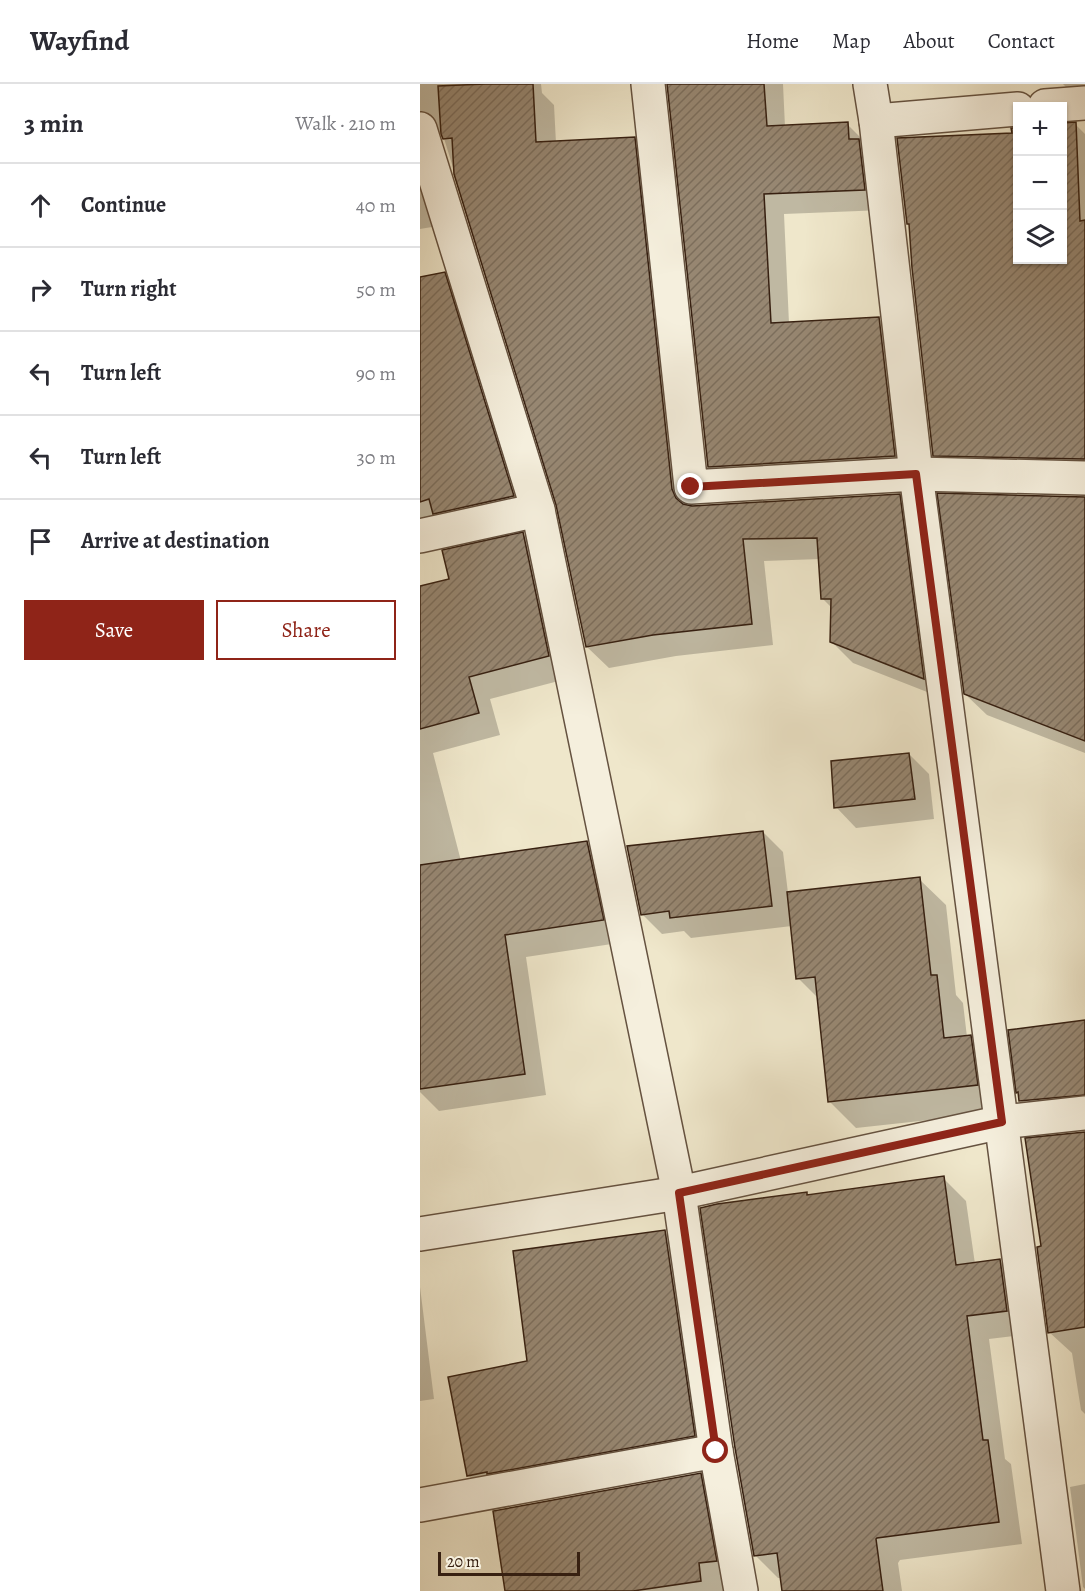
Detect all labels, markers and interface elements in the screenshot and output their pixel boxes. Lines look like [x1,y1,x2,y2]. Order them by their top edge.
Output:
text: Wayfind [30,22,129,60]
text: Home [746,27,799,55]
text: Map [832,27,870,55]
text: About [903,27,955,55]
text: Contact [988,27,1055,55]
map controls [1013,102,1067,264]
button: + [1013,102,1067,156]
text: 3 min [24,106,84,141]
text: Walk · 210 m [295,110,396,137]
button: − [1013,156,1067,210]
icon: ahead [24,189,57,222]
text: Continue [81,190,166,220]
text: 40 m [356,192,396,219]
button: layers [1013,210,1067,264]
icon: right [24,273,57,306]
text: Turn right [81,274,177,304]
text: 50 m [356,276,396,303]
icon: left [24,357,57,390]
text: Turn left [81,358,161,388]
text: 90 m [356,360,396,387]
icon: left [24,441,57,474]
text: Turn left [81,442,161,472]
text: 30 m [356,444,396,471]
route end [677,473,703,499]
icon: arrive [24,525,57,558]
text: Arrive at destination [81,526,270,556]
button: Save [24,600,204,660]
button: Share [216,600,396,660]
route start [702,1437,728,1463]
scale bar [438,1549,580,1576]
text: 20 m [447,1551,480,1573]

